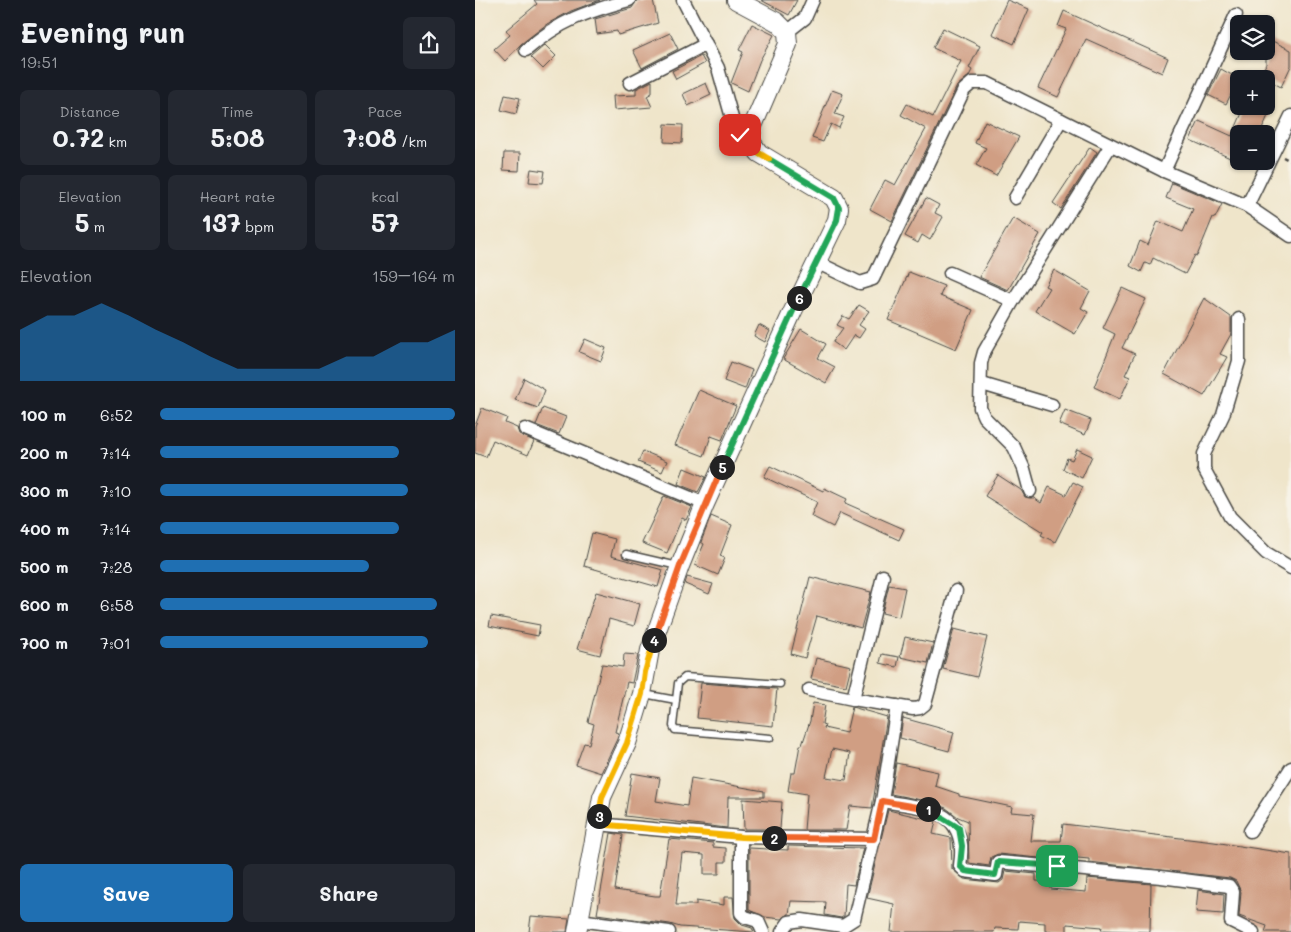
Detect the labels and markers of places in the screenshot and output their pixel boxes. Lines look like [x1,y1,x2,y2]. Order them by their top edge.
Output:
pin [719,114,761,156]
pin: 6 [787,286,811,310]
pin: 5 [709,454,735,480]
pin: 4 [641,628,667,652]
pin: 1 [915,796,941,822]
pin: 3 [587,804,611,828]
pin: 2 [761,826,787,850]
pin [1036,845,1078,887]

